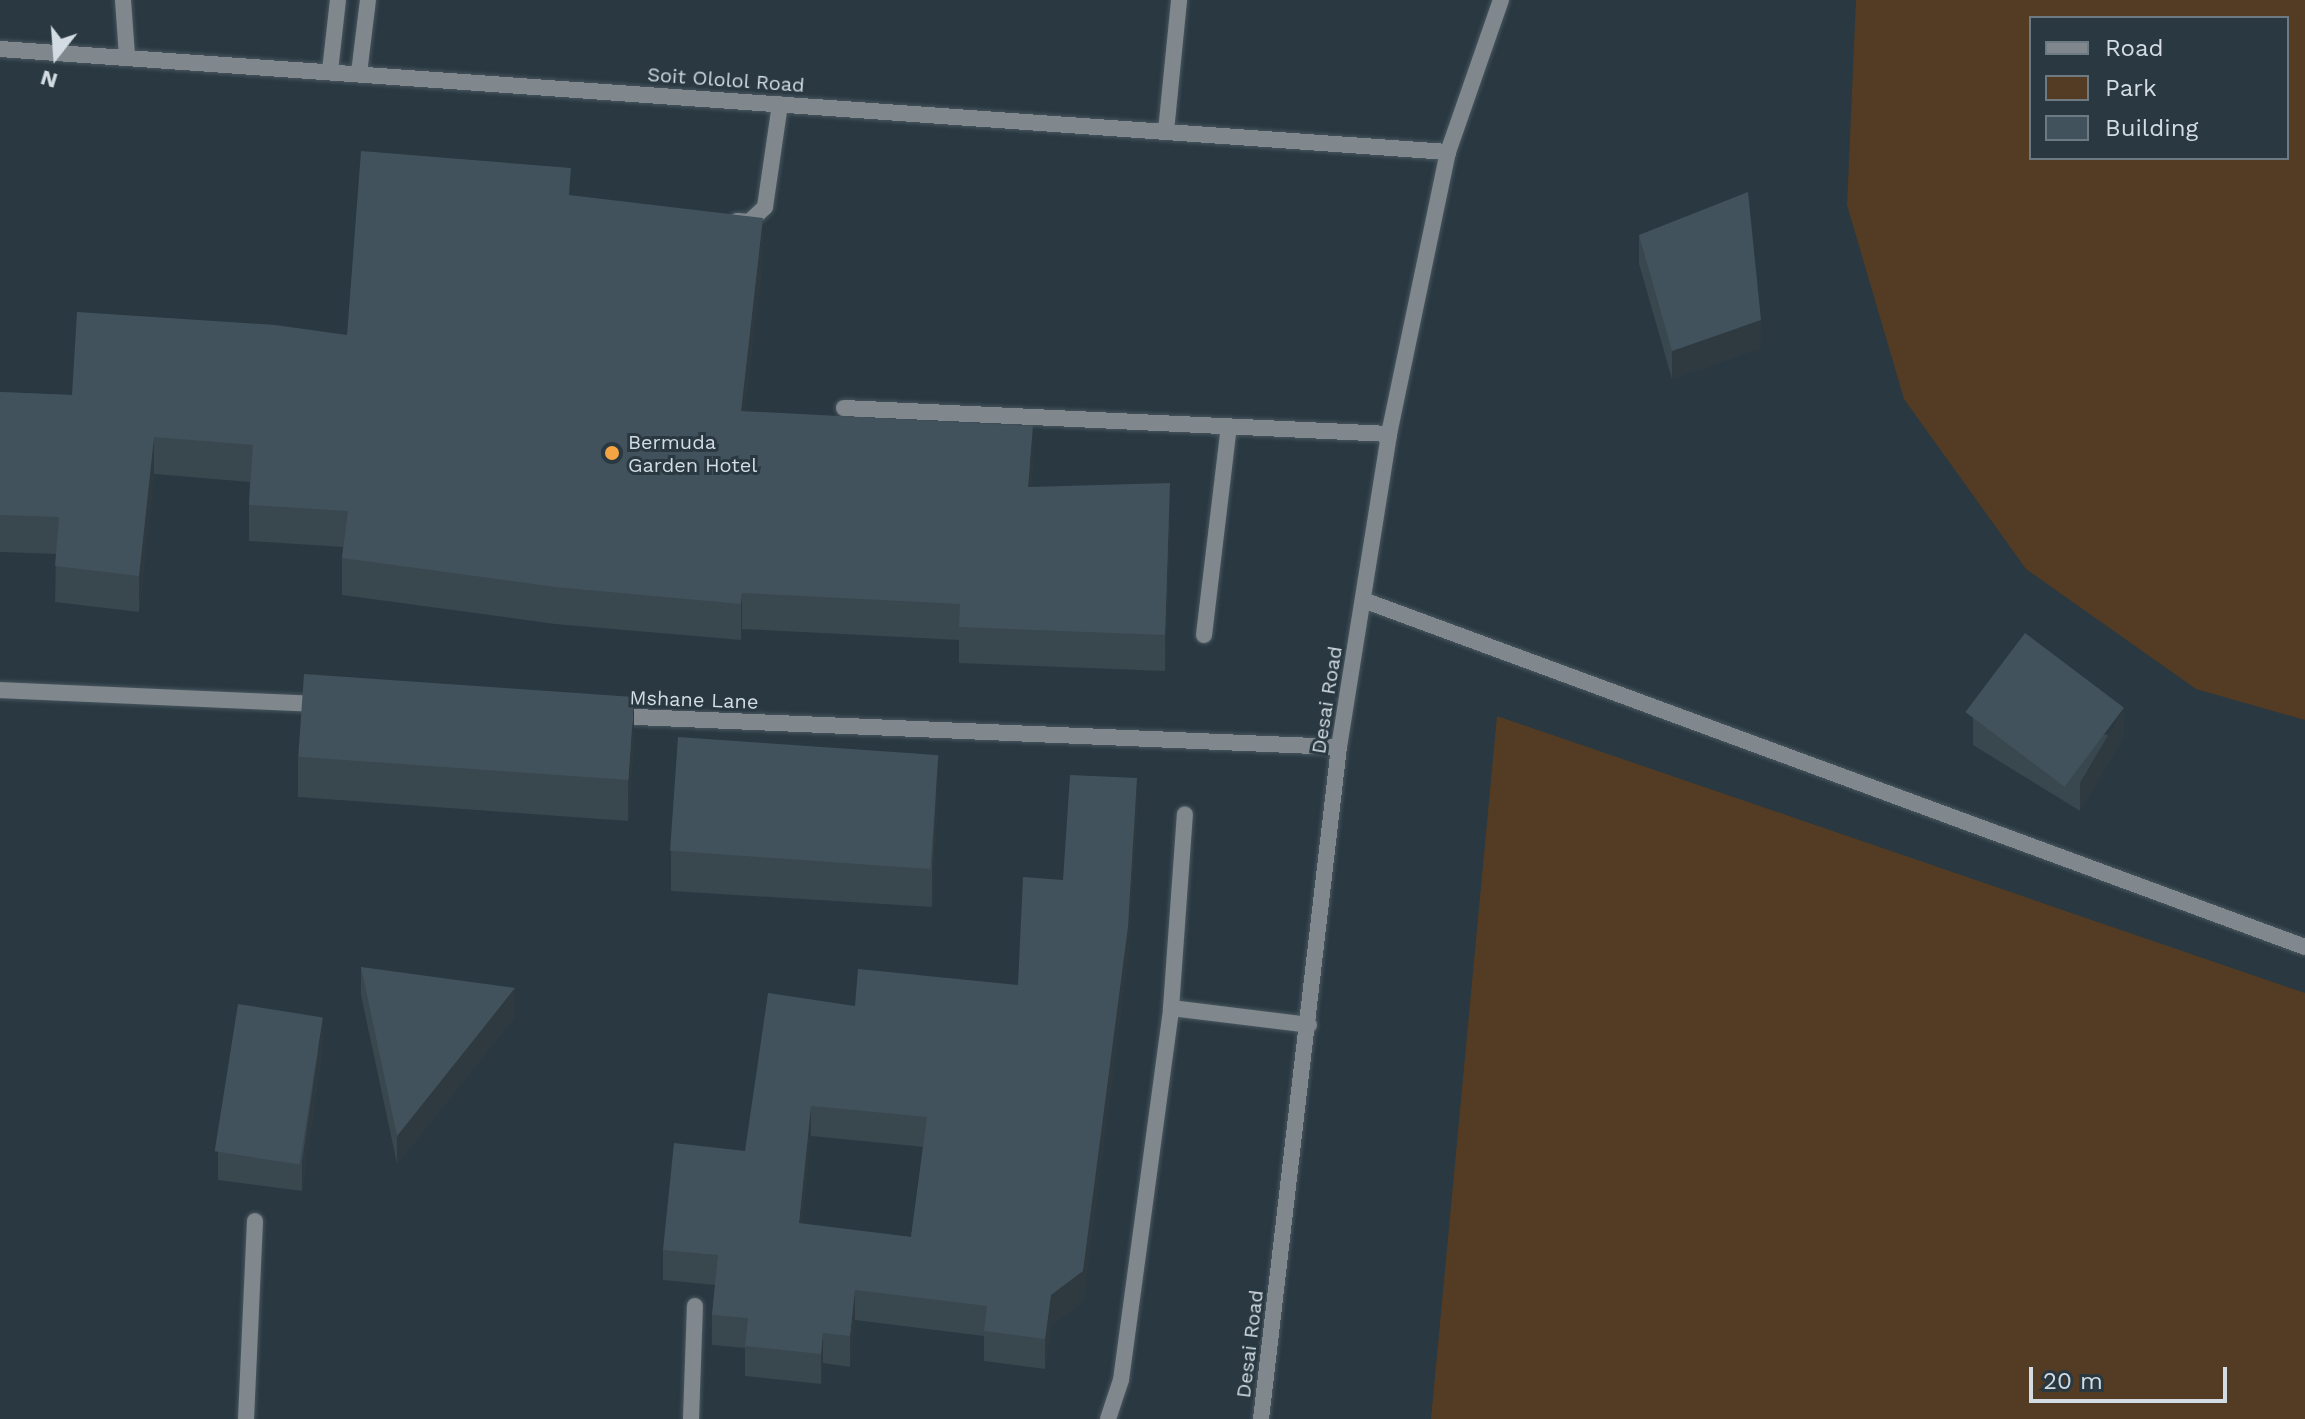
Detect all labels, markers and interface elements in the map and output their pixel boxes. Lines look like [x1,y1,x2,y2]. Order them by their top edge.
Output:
north arrow [16,16,96,96]
legend [2029,16,2289,160]
text: Road [2105,34,2164,62]
street label: Soit Ololol Road [646,63,806,97]
text: N [37,65,60,94]
text: Park [2105,74,2157,102]
text: Building [2105,114,2198,142]
place label: Bermuda Garden Hotel [628,430,757,477]
marker: Bermuda Garden Hotel [603,444,621,462]
street label: Desai Road [1307,644,1347,756]
street label: Mshane Lane [629,686,759,714]
street label: Desai Road [1231,1289,1269,1399]
scale bar [2033,1351,2231,1401]
text: 20 m [2043,1367,2103,1395]

